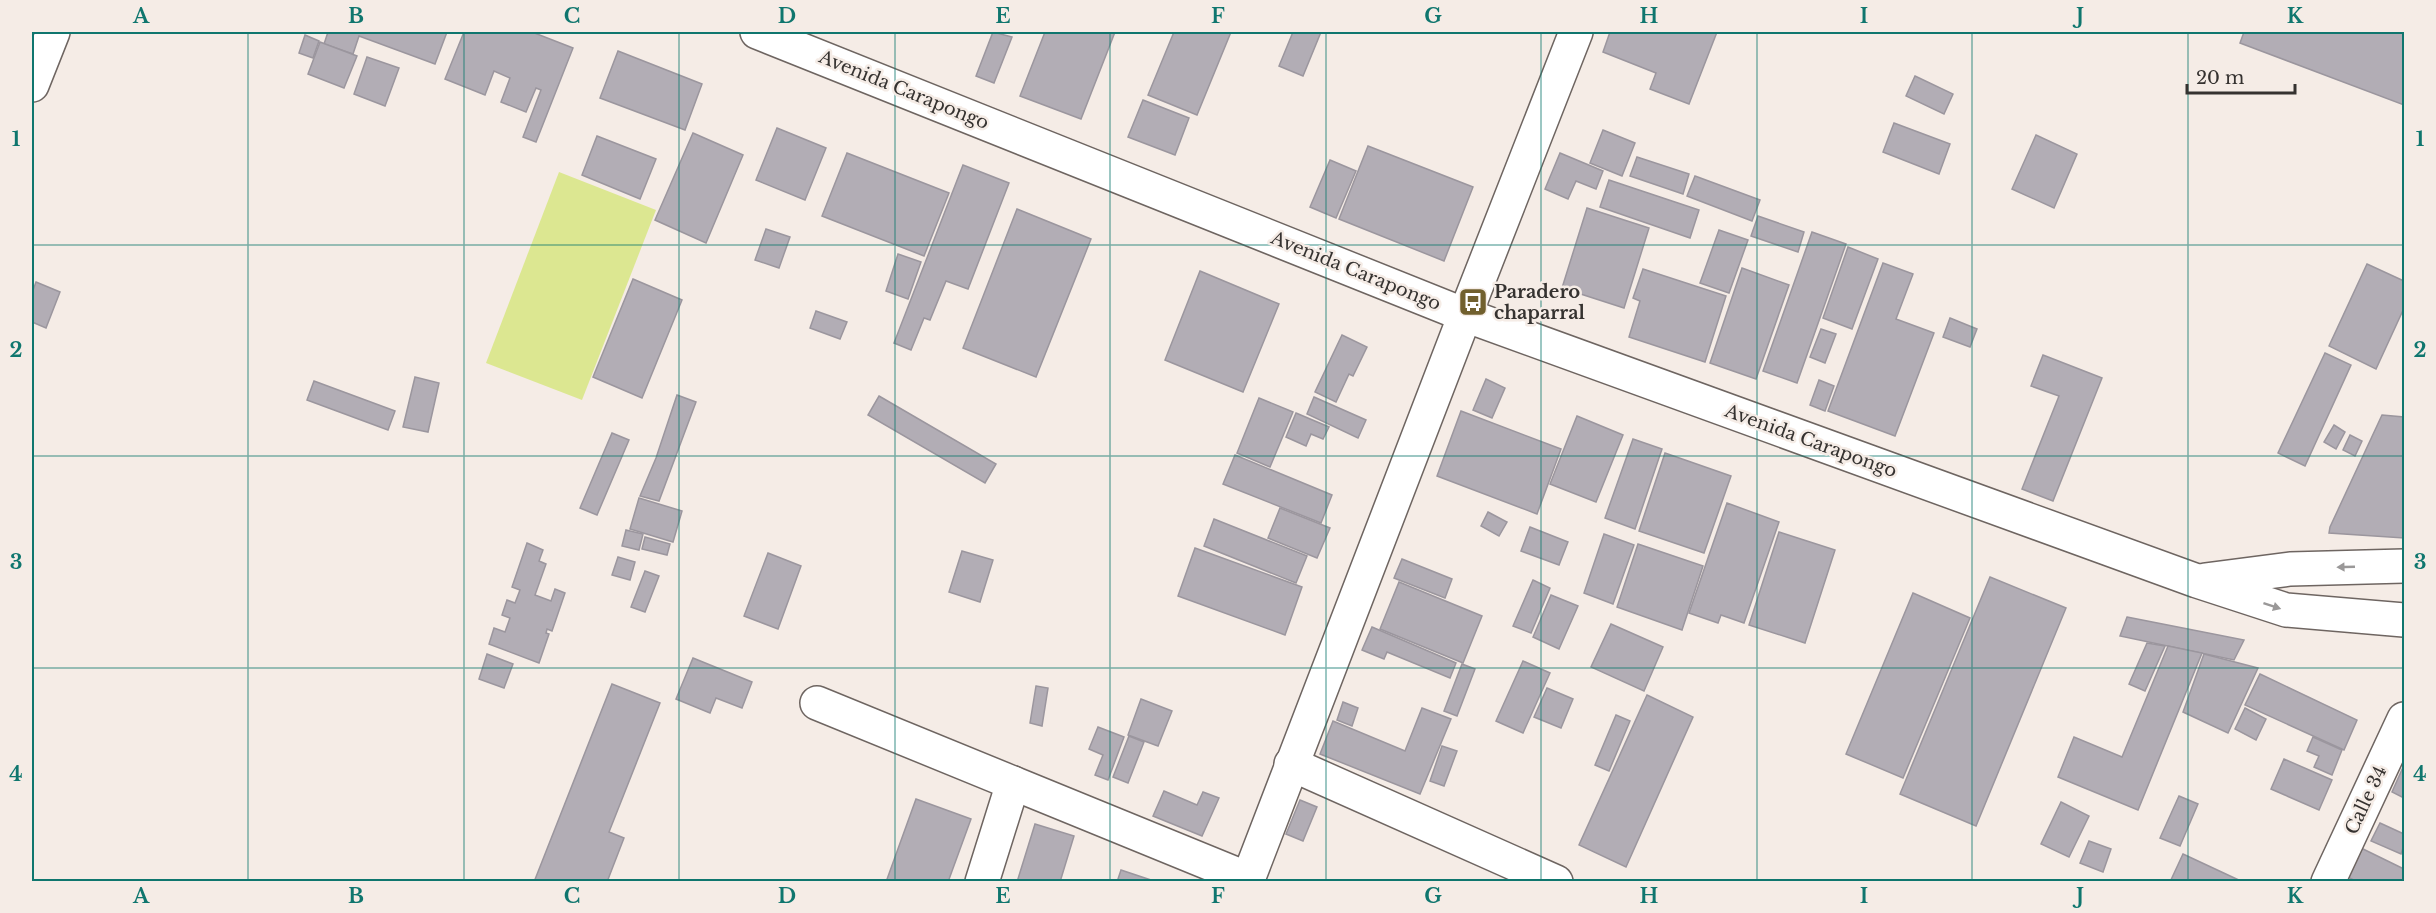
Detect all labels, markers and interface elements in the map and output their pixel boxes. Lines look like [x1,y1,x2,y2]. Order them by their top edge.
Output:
text: A [132,4,150,28]
text: B [348,4,364,28]
text: C [564,4,580,28]
text: D [778,4,796,28]
text: E [995,4,1011,28]
text: F [1211,4,1225,28]
text: G [1424,4,1442,28]
text: H [1640,4,1659,28]
text: I [1860,4,1868,28]
text: J [2072,4,2084,28]
text: K [2287,4,2304,28]
street label: Avenida Carapongo [815,45,992,134]
scale bar [2187,57,2295,95]
text: 20 m [2196,67,2244,89]
text: 1 [12,127,21,151]
text: 1 [2416,127,2425,151]
street label: Avenida Carapongo [1267,226,1444,315]
place label: Paradero chaparral [1494,281,1585,324]
bus stop icon: Paradero chaparral [1457,286,1489,318]
text: 2 [9,338,23,362]
text: 2 [2413,338,2427,362]
street label: Avenida Carapongo [1721,399,1900,482]
text: 3 [10,550,22,574]
text: 3 [2414,550,2426,574]
one-way arrow [2337,563,2356,572]
one-way arrow [2263,601,2281,611]
text: 4 [9,762,23,786]
street label: Calle 34 [2341,762,2391,838]
text: 4 [2413,762,2427,786]
text: A [132,884,150,908]
text: B [348,884,364,908]
text: C [564,884,580,908]
text: D [778,884,796,908]
text: E [995,884,1011,908]
text: F [1211,884,1225,908]
text: G [1424,884,1442,908]
text: H [1640,884,1659,908]
text: I [1860,884,1868,908]
text: J [2072,884,2084,908]
text: K [2287,884,2304,908]

